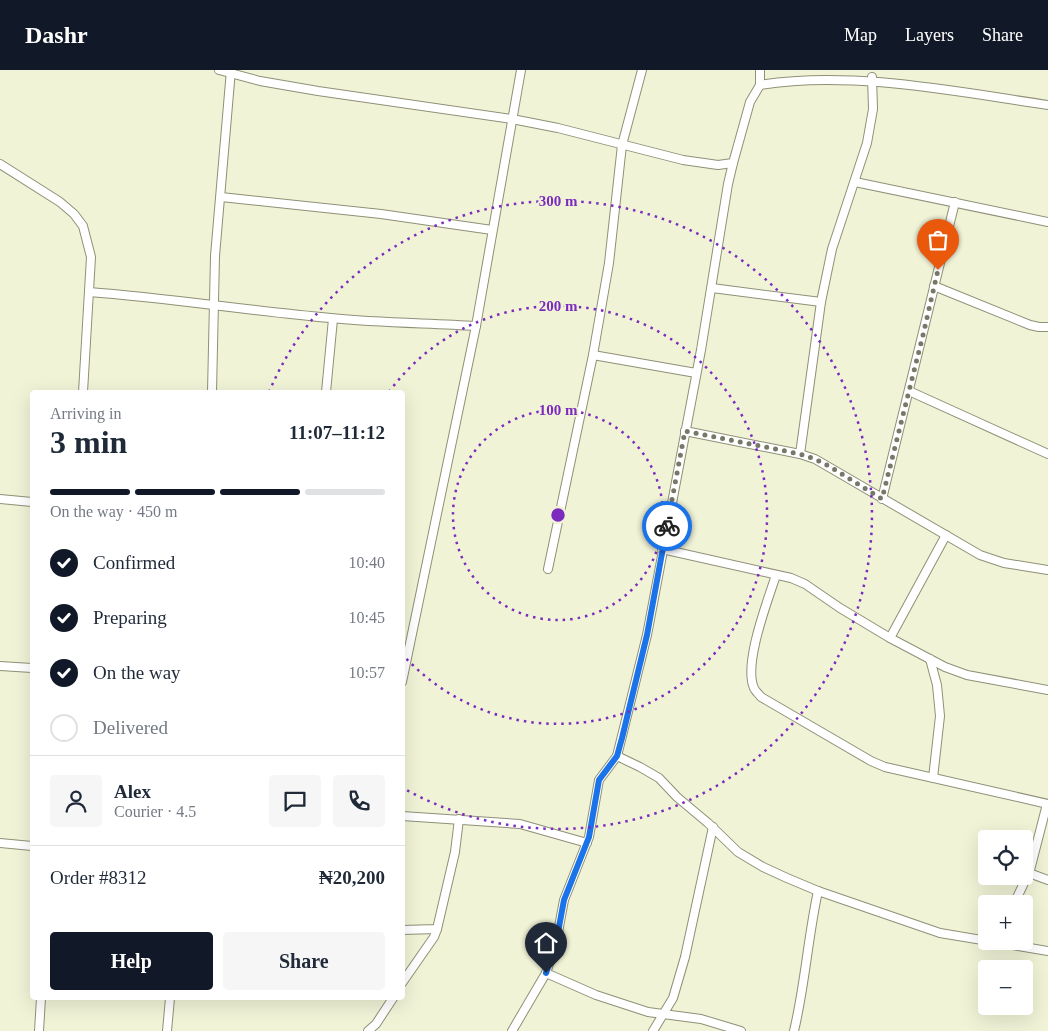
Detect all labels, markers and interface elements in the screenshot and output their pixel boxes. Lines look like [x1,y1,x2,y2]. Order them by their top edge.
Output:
text: Dashr [25,22,88,48]
text: Map [844,25,877,45]
text: Layers [905,25,954,45]
text: Share [982,25,1023,45]
text: 300 m [539,193,578,209]
pin [917,219,959,270]
icon: bag [924,226,952,254]
text: 200 m [539,298,578,314]
text: 100 m [539,402,578,418]
text: Arriving in [50,405,122,422]
text: 11:07–11:12 [289,422,385,443]
text: 3 min [50,424,127,460]
courier [642,501,692,551]
text: On the way · 450 m [50,503,178,520]
centre of rings [549,506,567,524]
icon: bike [653,512,681,540]
icon: check [50,549,78,577]
text: Confirmed [93,552,175,573]
text: 10:40 [349,554,385,571]
icon: check [50,604,78,632]
text: Preparing [93,607,167,628]
text: 10:45 [349,609,385,626]
icon: check [50,659,78,687]
text: On the way [93,662,181,683]
text: 10:57 [349,664,385,681]
text: Delivered [93,717,168,738]
button: person [50,775,102,827]
button: chat [269,775,321,827]
button: phone [333,775,385,827]
text: Alex [114,781,151,802]
text: Courier · 4.5 [114,803,196,820]
map controls [978,830,1033,1015]
button: locate [978,830,1033,885]
text: Order #8312 [50,867,147,888]
text: ₦20,200 [319,867,385,888]
button: + [978,895,1033,950]
pin [525,922,567,973]
icon: home [532,929,560,957]
button: Help [50,932,213,990]
button: Share [223,932,385,990]
button: − [978,960,1033,1015]

